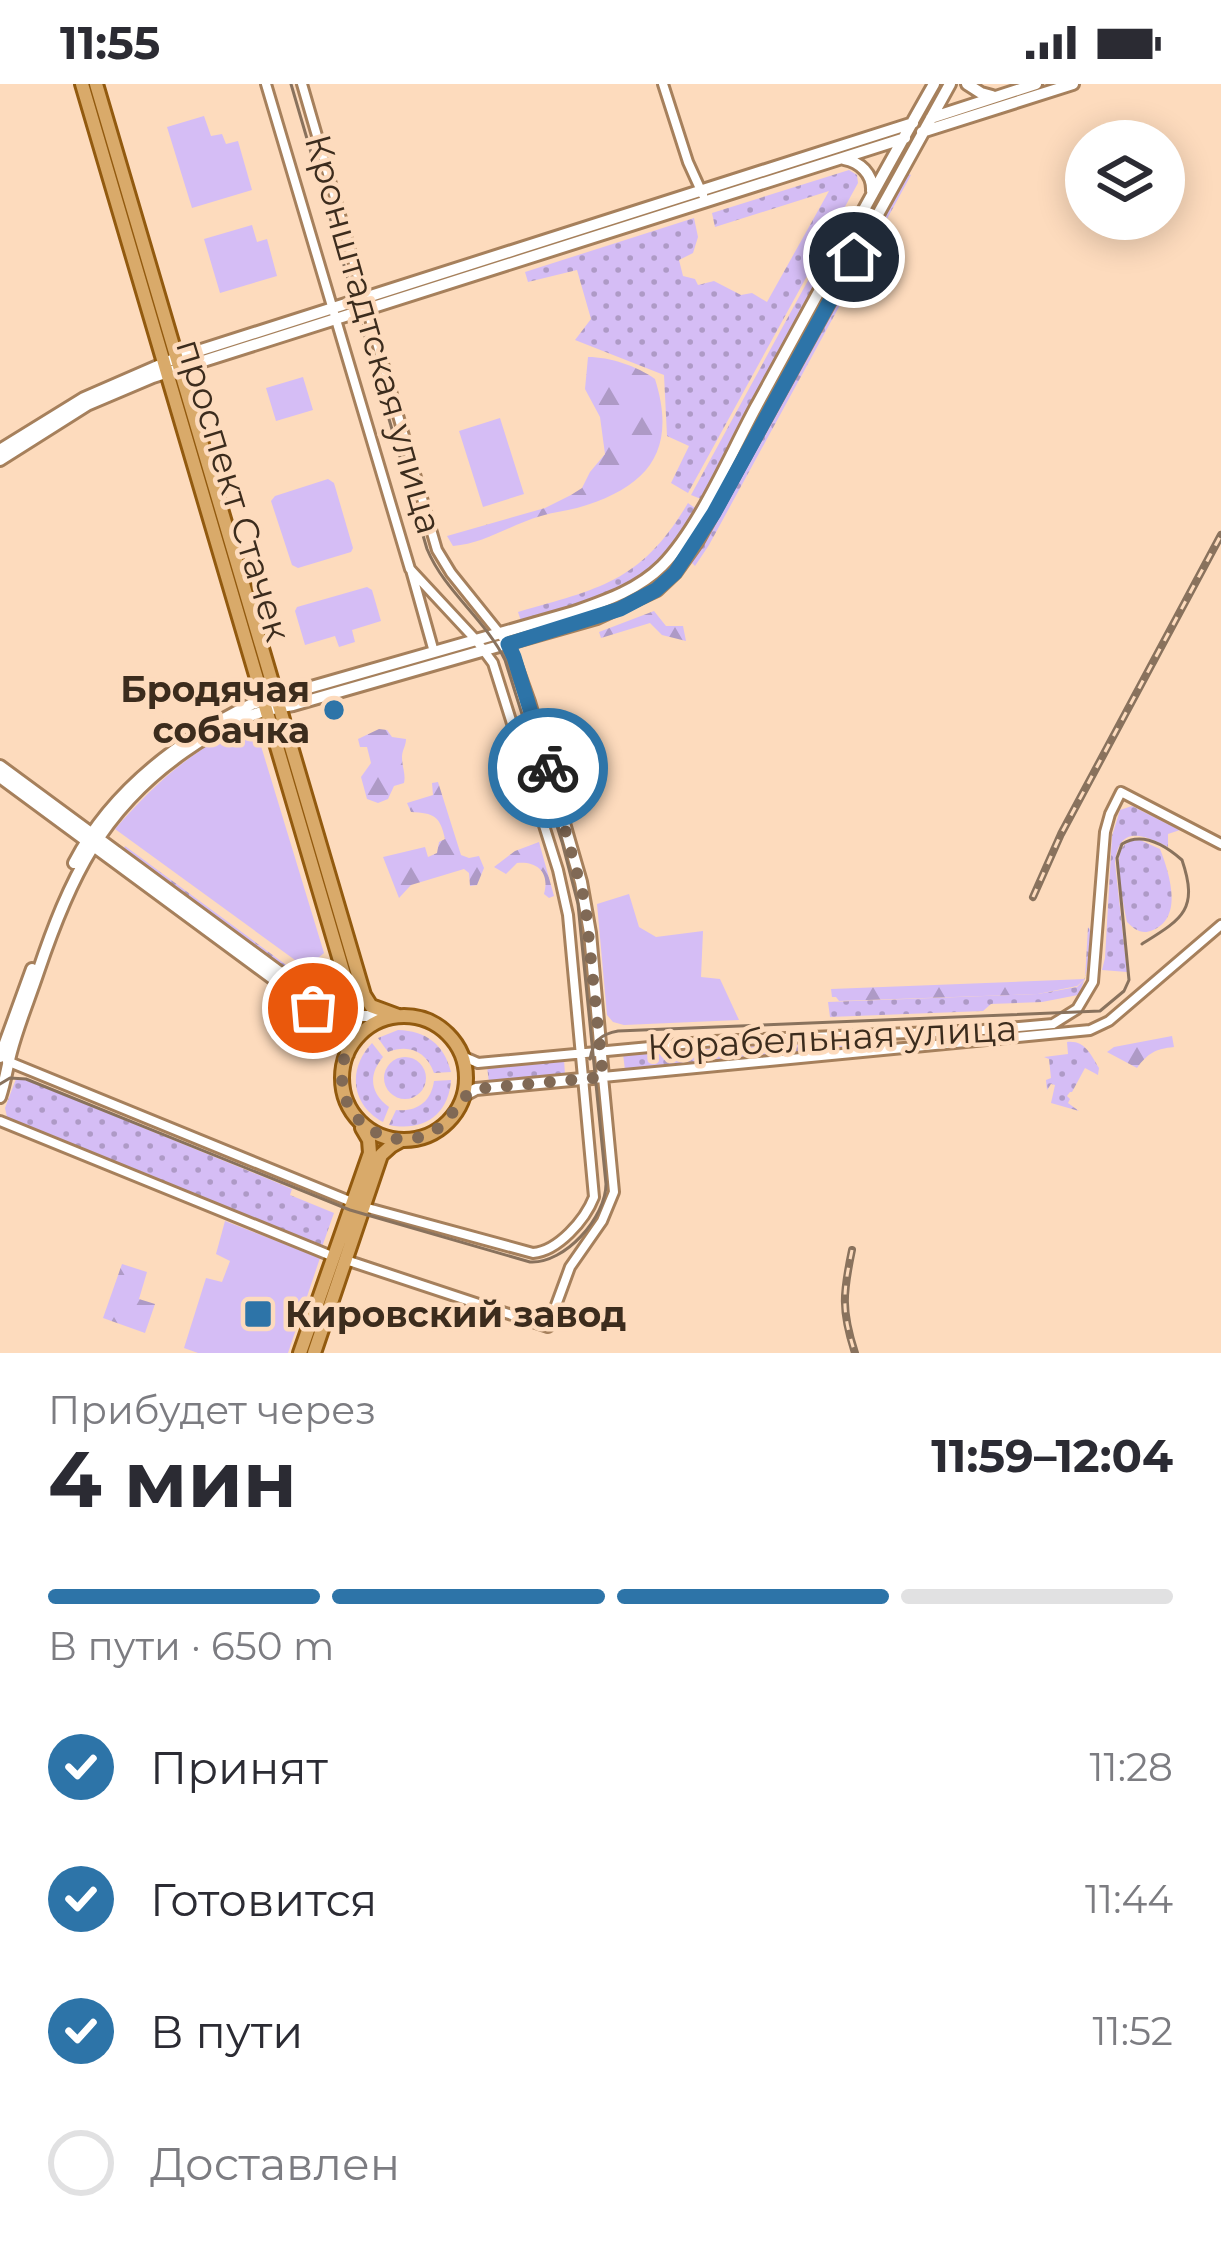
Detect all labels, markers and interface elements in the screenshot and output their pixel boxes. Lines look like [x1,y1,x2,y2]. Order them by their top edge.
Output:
text: 11:55 [60,15,160,70]
map controls [1065,120,1185,240]
button: layers [1065,120,1185,240]
street label: Кронштадтская улица [296,129,452,539]
pin [803,206,905,308]
icon: home [821,224,887,290]
street label: проспект Стачек [167,334,301,646]
place label: Бродячая собачка [120,667,310,752]
marker: Бродячая собачка [321,697,347,723]
courier [488,708,608,828]
icon: bike [515,735,581,801]
pin [262,957,364,1059]
icon: bag [280,975,346,1041]
street label: Корабельная улица [646,1005,1018,1069]
place label: Кировский завод [285,1292,626,1336]
marker: Кировский завод [242,1298,274,1330]
text: Прибудет через [48,1386,376,1434]
text: 11:59–12:04 [931,1428,1173,1483]
text: 4 мин [48,1431,297,1527]
text: В пути · 650 m [48,1622,334,1670]
icon: check [48,1734,114,1800]
text: Принят [150,1740,328,1795]
text: 11:28 [1090,1743,1173,1791]
icon: check [48,1866,114,1932]
text: Готовится [150,1872,377,1927]
text: 11:44 [1085,1875,1173,1923]
icon: check [48,1998,114,2064]
text: В пути [150,2004,303,2059]
text: 11:52 [1093,2007,1173,2055]
text: Доставлен [150,2136,400,2191]

